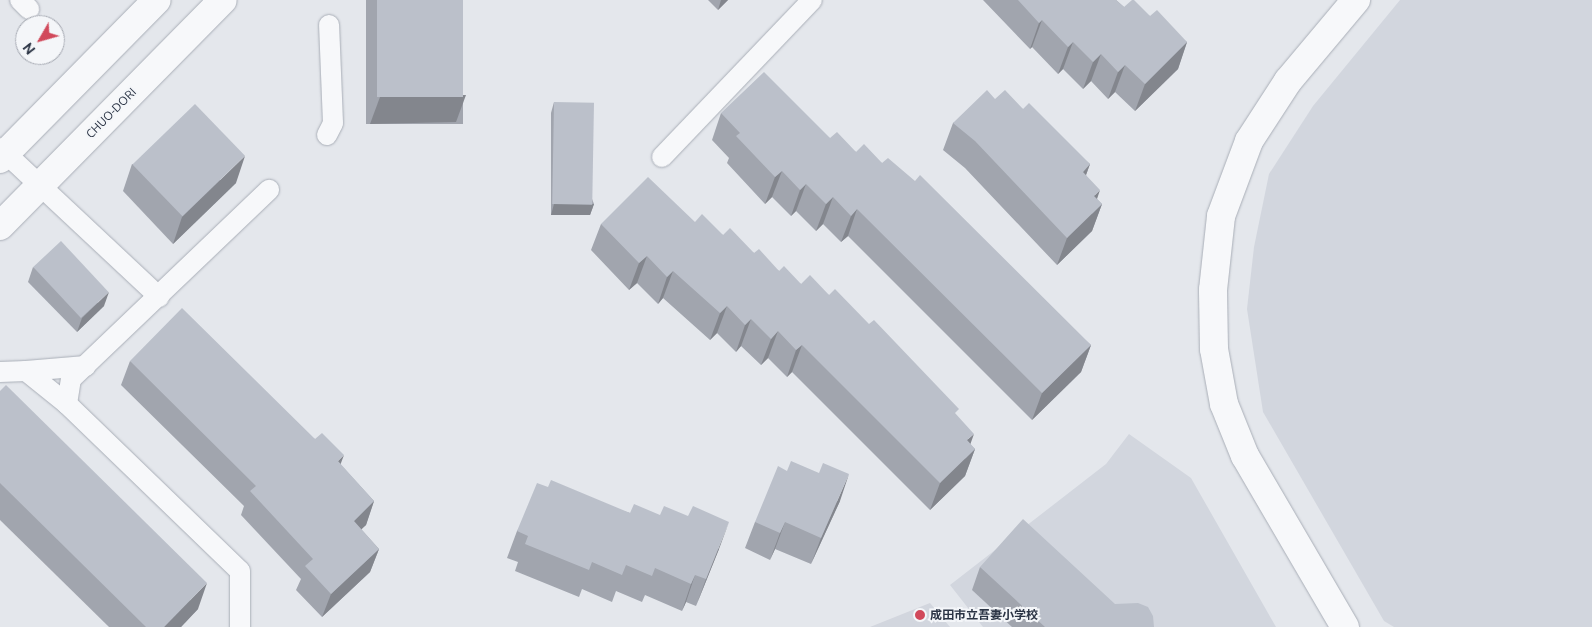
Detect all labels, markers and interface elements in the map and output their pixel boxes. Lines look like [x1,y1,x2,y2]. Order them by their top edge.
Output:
north arrow [15,15,65,65]
text: N [19,40,38,58]
street label: CHUO-DORI [83,85,139,141]
place label: 成田市立吾妻小学校 [930,608,1038,622]
marker: 成田市立吾妻小学校 [914,609,926,621]

